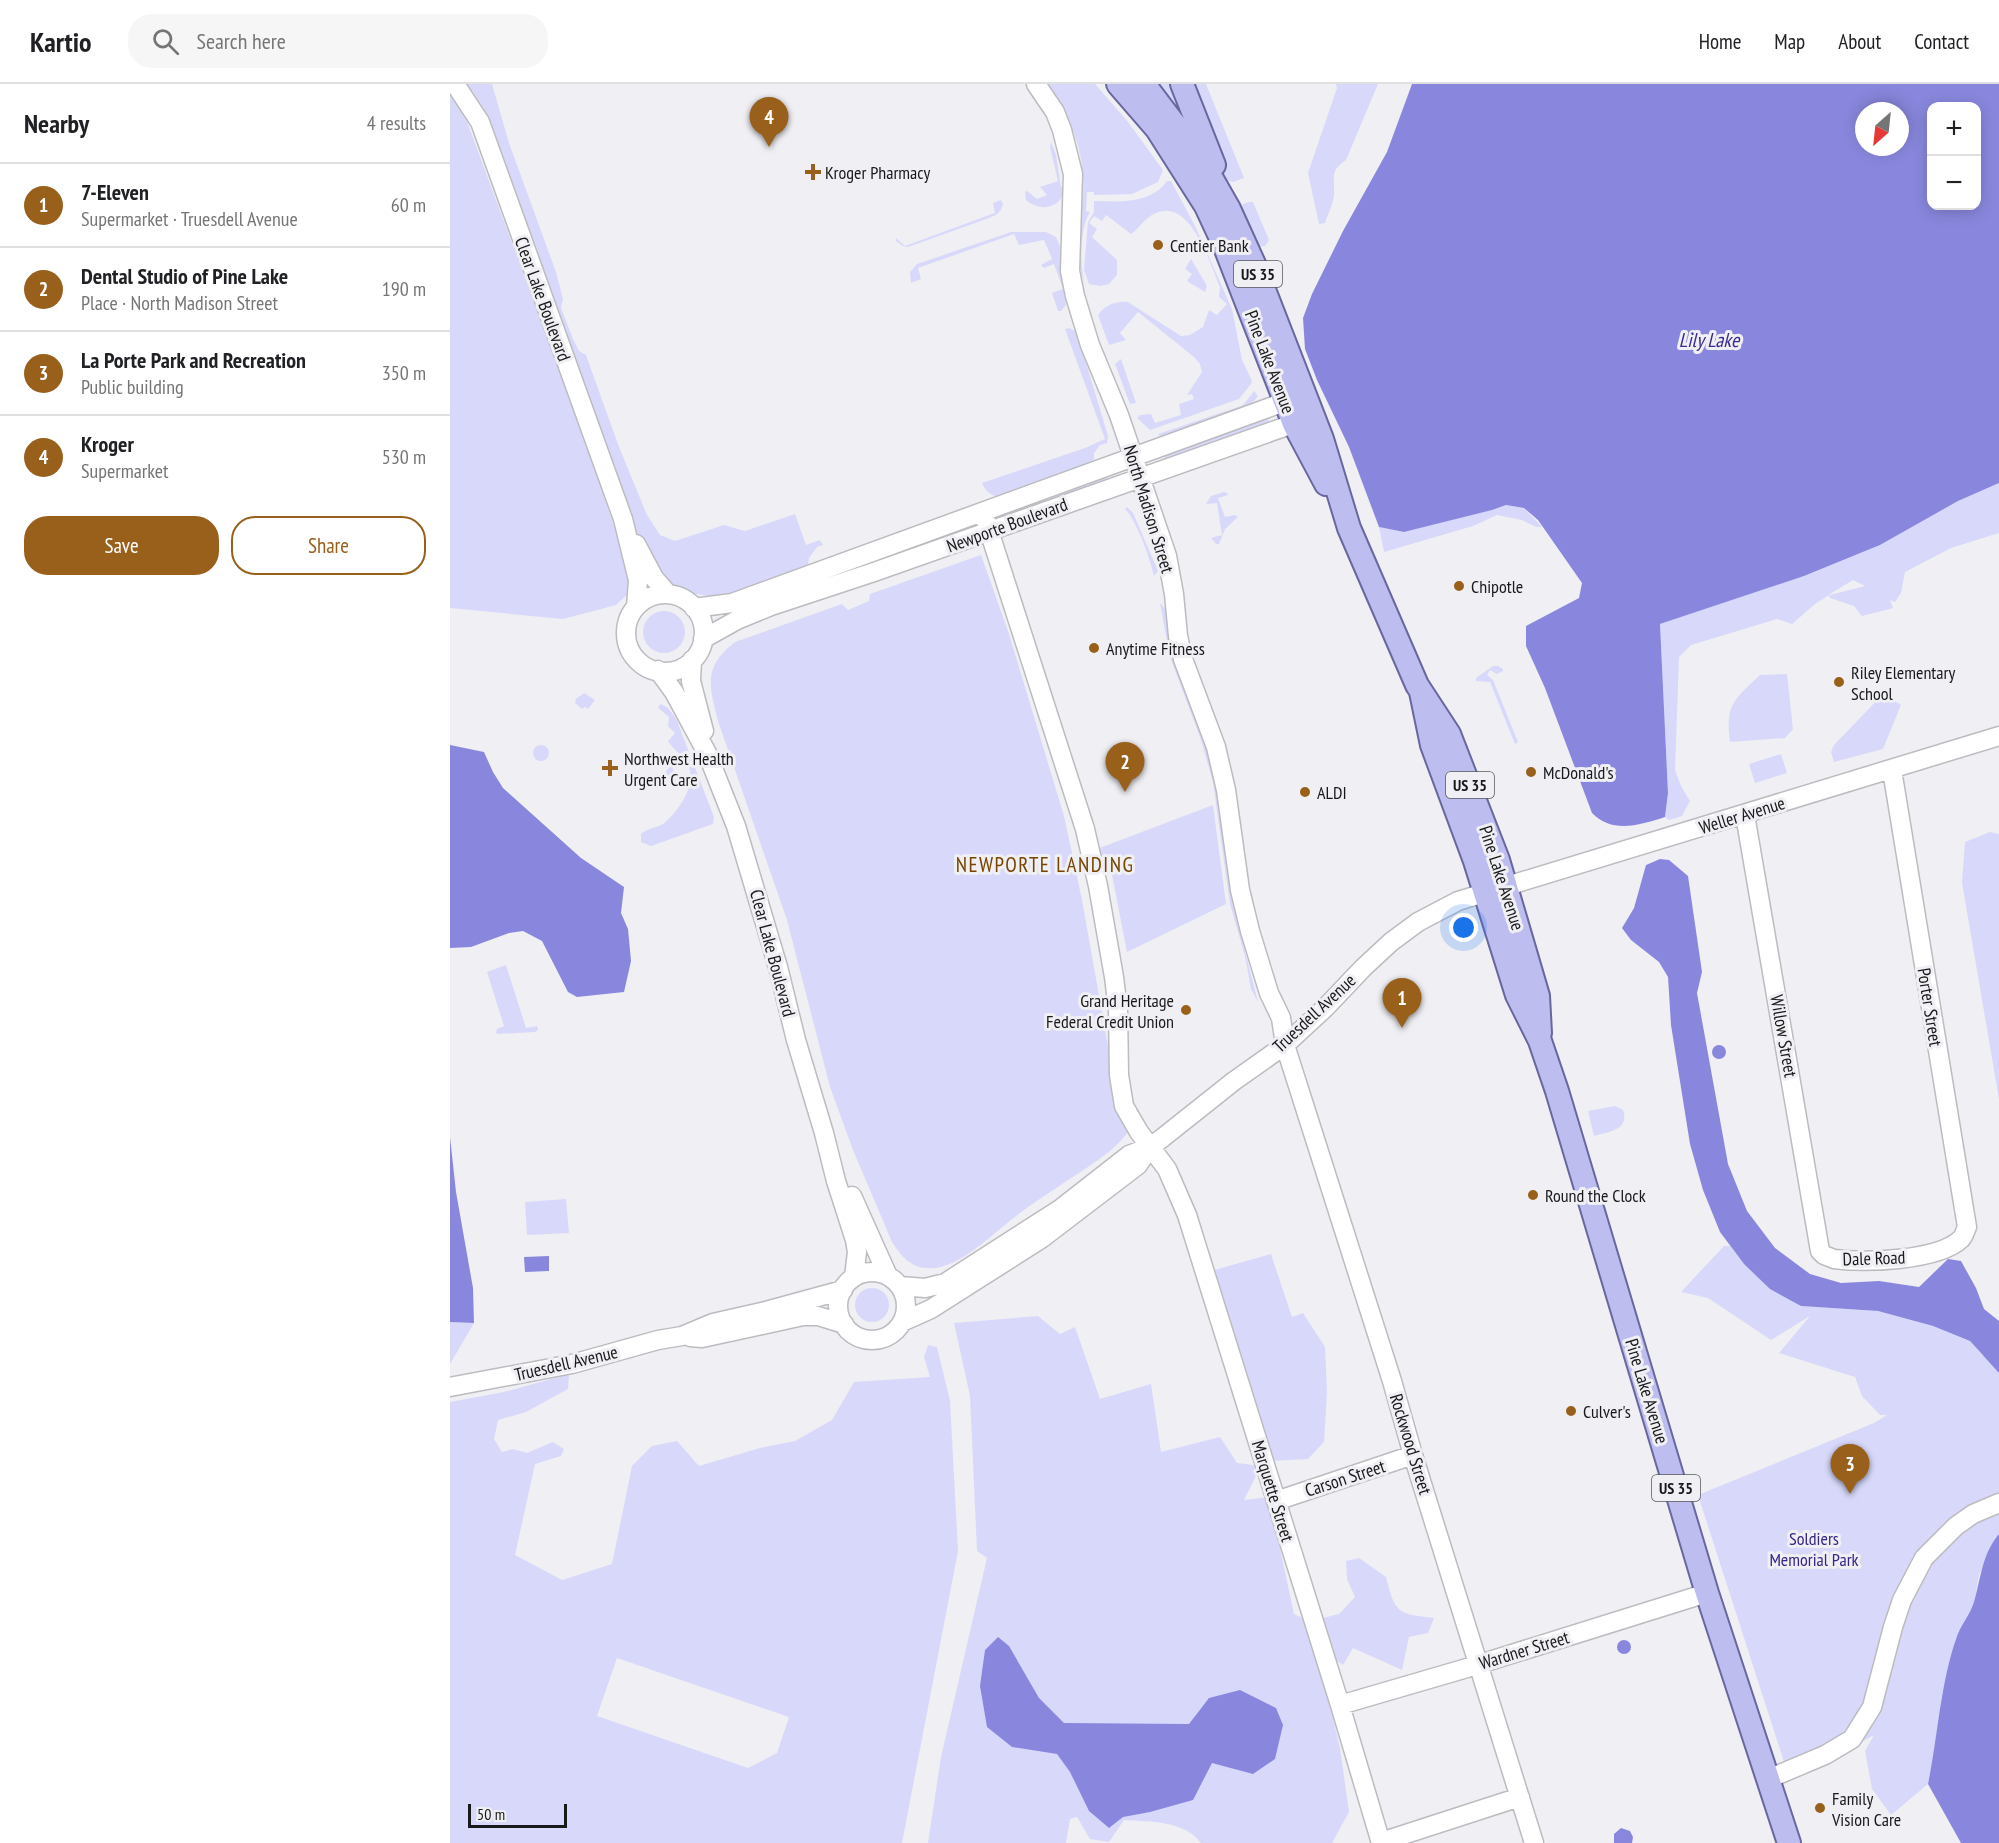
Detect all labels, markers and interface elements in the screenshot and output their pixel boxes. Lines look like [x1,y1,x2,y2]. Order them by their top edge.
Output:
search box [128,14,548,68]
text: Kartio [30,23,92,60]
icon: search [149,25,182,58]
text: Search here [197,27,286,55]
text: Home [1699,28,1741,55]
text: Map [1774,28,1805,55]
text: About [1838,28,1881,55]
text: Contact [1914,28,1969,55]
pin: 4 [750,98,788,147]
north arrow [1855,102,1909,156]
map controls [1927,102,1981,210]
button: + [1927,102,1981,156]
text: Nearby [24,107,89,140]
text: 4 results [367,110,426,136]
button: − [1927,156,1981,210]
place label: Kroger Pharmacy [825,161,930,184]
marker: Kroger Pharmacy [806,165,820,179]
text: 7-Eleven [81,178,149,206]
text: 1 [39,192,48,218]
text: 60 m [391,192,426,218]
text: Supermarket · Truesdell Avenue [81,206,298,232]
street label: Clear Lake Boulevard [510,234,576,364]
place label: Centier Bank [1170,234,1249,257]
marker: Centier Bank [1151,238,1165,252]
road number: US 35 [1234,261,1282,287]
text: Dental Studio of Pine Lake [81,262,288,290]
text: 2 [39,276,48,302]
text: 190 m [382,276,426,302]
text: Place · North Madison Street [81,290,278,316]
street label: Pine Lake Avenue [1240,307,1300,417]
water label: Lily Lake [1679,327,1741,353]
text: La Porte Park and Recreation [81,346,306,374]
text: 3 [39,360,48,386]
text: 350 m [382,360,426,386]
text: Public building [81,374,184,400]
text: Kroger [81,430,134,458]
street label: North Madison Street [1119,442,1179,576]
text: 4 [39,444,48,470]
text: 530 m [382,444,426,470]
text: Supermarket [81,458,169,484]
street label: Newporte Boulevard [943,492,1071,558]
button: Save [24,516,219,575]
button: Share [231,516,426,575]
place label: Chipotle [1471,575,1523,598]
marker: Chipotle [1452,579,1466,593]
place label: Anytime Fitness [1106,637,1205,660]
marker: Anytime Fitness [1087,641,1101,655]
place label: Riley Elementary School [1851,661,1955,705]
marker: Riley Elementary School [1832,675,1846,689]
pin: 2 [1106,742,1144,792]
place label: Northwest Health Urgent Care [624,747,734,791]
marker: Northwest Health Urgent Care [601,759,619,777]
place label: McDonald's [1543,761,1614,784]
marker: McDonald's [1524,765,1538,779]
road number: US 35 [1446,772,1494,798]
place label: ALDI [1317,781,1347,804]
marker: ALDI [1298,785,1312,799]
street label: Weller Avenue [1696,791,1788,839]
street label: Pine Lake Avenue [1474,823,1530,933]
district label: NEWPORTE LANDING [956,851,1134,878]
street label: Clear Lake Boulevard [745,887,801,1019]
your location [1449,913,1478,942]
street label: Porter Street [1912,966,1948,1048]
street label: Truesdell Avenue [1268,969,1360,1057]
pin: 1 [1382,978,1422,1028]
place label: Grand Heritage Federal Credit Union [1046,989,1174,1033]
street label: Willow Street [1765,993,1803,1079]
marker: Grand Heritage Federal Credit Union [1179,1003,1193,1017]
place label: Round the Clock [1545,1184,1646,1207]
marker: Round the Clock [1526,1188,1540,1202]
street label: Dale Road [1842,1245,1906,1271]
street label: Pine Lake Avenue [1620,1336,1674,1446]
street label: Truesdell Avenue [512,1340,620,1386]
street label: Rockwood Street [1385,1391,1437,1497]
place label: Culver's [1583,1400,1631,1423]
marker: Culver's [1564,1404,1578,1418]
street label: Marquette Street [1247,1437,1299,1545]
pin: 3 [1830,1444,1870,1494]
street label: Carson Street [1302,1454,1388,1502]
road number: US 35 [1652,1475,1700,1501]
park label: Soldiers Memorial Park [1769,1527,1859,1571]
street label: Wardner Street [1476,1625,1572,1675]
place label: Family Vision Care [1831,1787,1901,1831]
scale bar [468,1801,567,1828]
marker: Family Vision Care [1813,1801,1827,1815]
text: 50 m [477,1804,505,1824]

